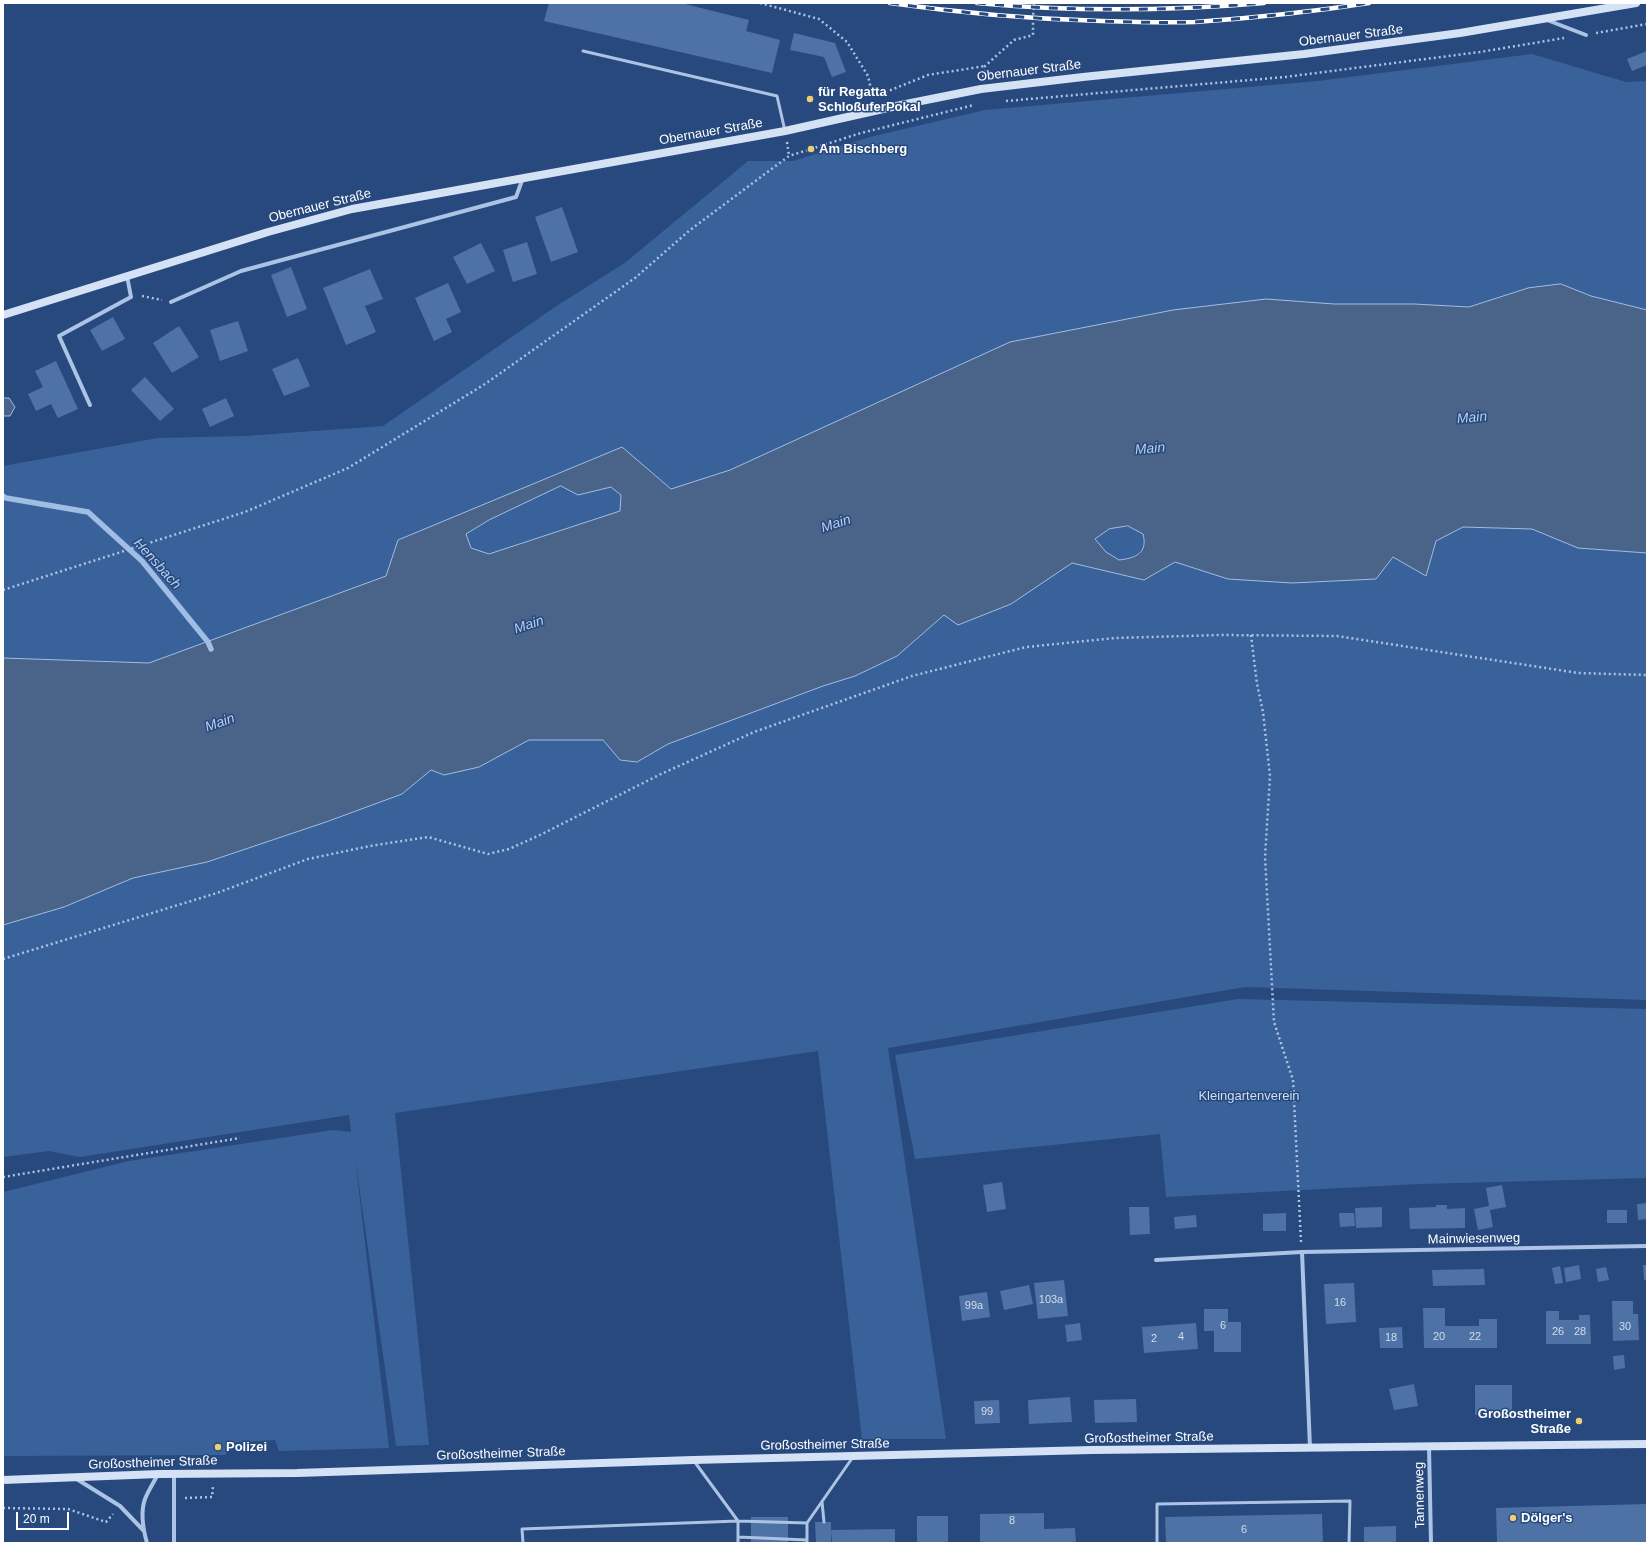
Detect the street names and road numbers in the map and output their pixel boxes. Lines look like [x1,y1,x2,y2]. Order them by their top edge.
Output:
street label: Obernauer Straße [1298,22,1404,50]
street label: Obernauer Straße [976,57,1082,85]
street label: Obernauer Straße [658,115,764,149]
street label: Obernauer Straße [267,186,373,226]
street label: Mainwiesenweg [1428,1230,1520,1248]
street label: Großostheimer Straße [1084,1429,1214,1447]
street label: Großostheimer Straße [760,1436,890,1454]
street label: Großostheimer Straße [436,1444,566,1464]
street label: Großostheimer Straße [88,1453,218,1473]
street label: Tannenweg [1412,1462,1428,1528]

